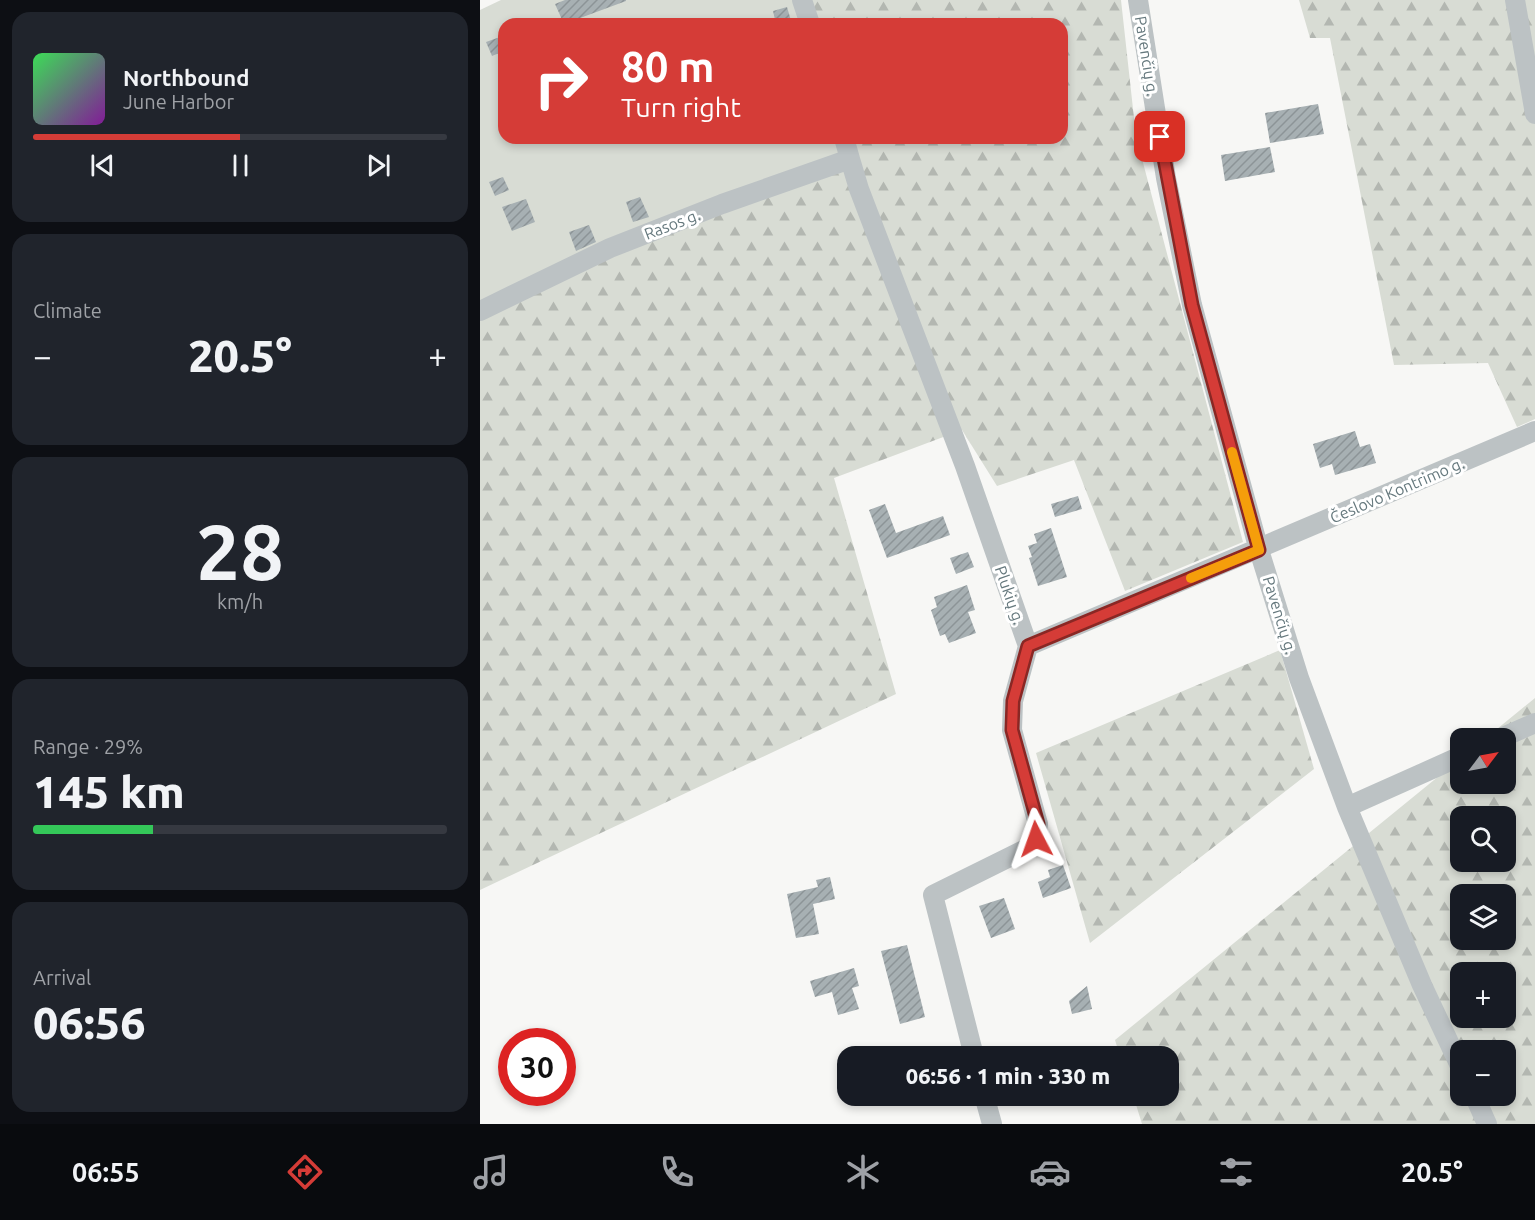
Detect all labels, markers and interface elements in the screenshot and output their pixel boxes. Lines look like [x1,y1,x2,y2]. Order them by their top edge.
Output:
street label: Pavenčių g. [1132,15,1162,97]
icon: right [522,42,600,120]
text: 80 m [621,43,715,90]
text: Northbound [123,65,249,90]
text: June Harbor [123,90,234,113]
text: Turn right [621,92,741,122]
pin [1134,111,1185,162]
icon: arrive [1143,120,1176,153]
icon: previous [86,149,119,182]
icon: pause [224,149,257,182]
icon: next [362,149,395,182]
street label: Rasos g. [642,205,702,243]
text: Climate [33,299,102,322]
text: 20.5° [188,330,292,381]
text: − [33,337,52,374]
text: + [428,337,447,374]
street label: Česlovo Kontrimo g. [1327,453,1467,526]
text: 28 [196,507,284,595]
street label: Plukių g. [992,563,1028,627]
street label: Pavenčių g. [1260,574,1300,656]
text: km/h [217,590,263,613]
north arrow [1450,728,1516,794]
map controls [1450,728,1516,1106]
text: Range · 29% [33,735,143,758]
text: 145 km [33,766,185,817]
button: search [1450,806,1516,872]
position arrow [1004,807,1068,871]
button: layers [1450,884,1516,950]
button: + [1450,962,1516,1028]
text: Arrival [33,966,91,989]
text: 06:56 [33,997,146,1048]
speed limit sign: 30 [498,1028,576,1106]
button: − [1450,1040,1516,1106]
text: 06:56 · 1 min · 330 m [906,1063,1110,1088]
icon: directions [284,1151,326,1193]
icon: music [470,1151,512,1193]
icon: phone [656,1151,698,1193]
icon: climate [842,1151,884,1193]
icon: car [1029,1151,1071,1193]
icon: filters [1215,1151,1257,1193]
text: 06:55 [72,1157,140,1187]
text: 20.5° [1401,1157,1463,1187]

